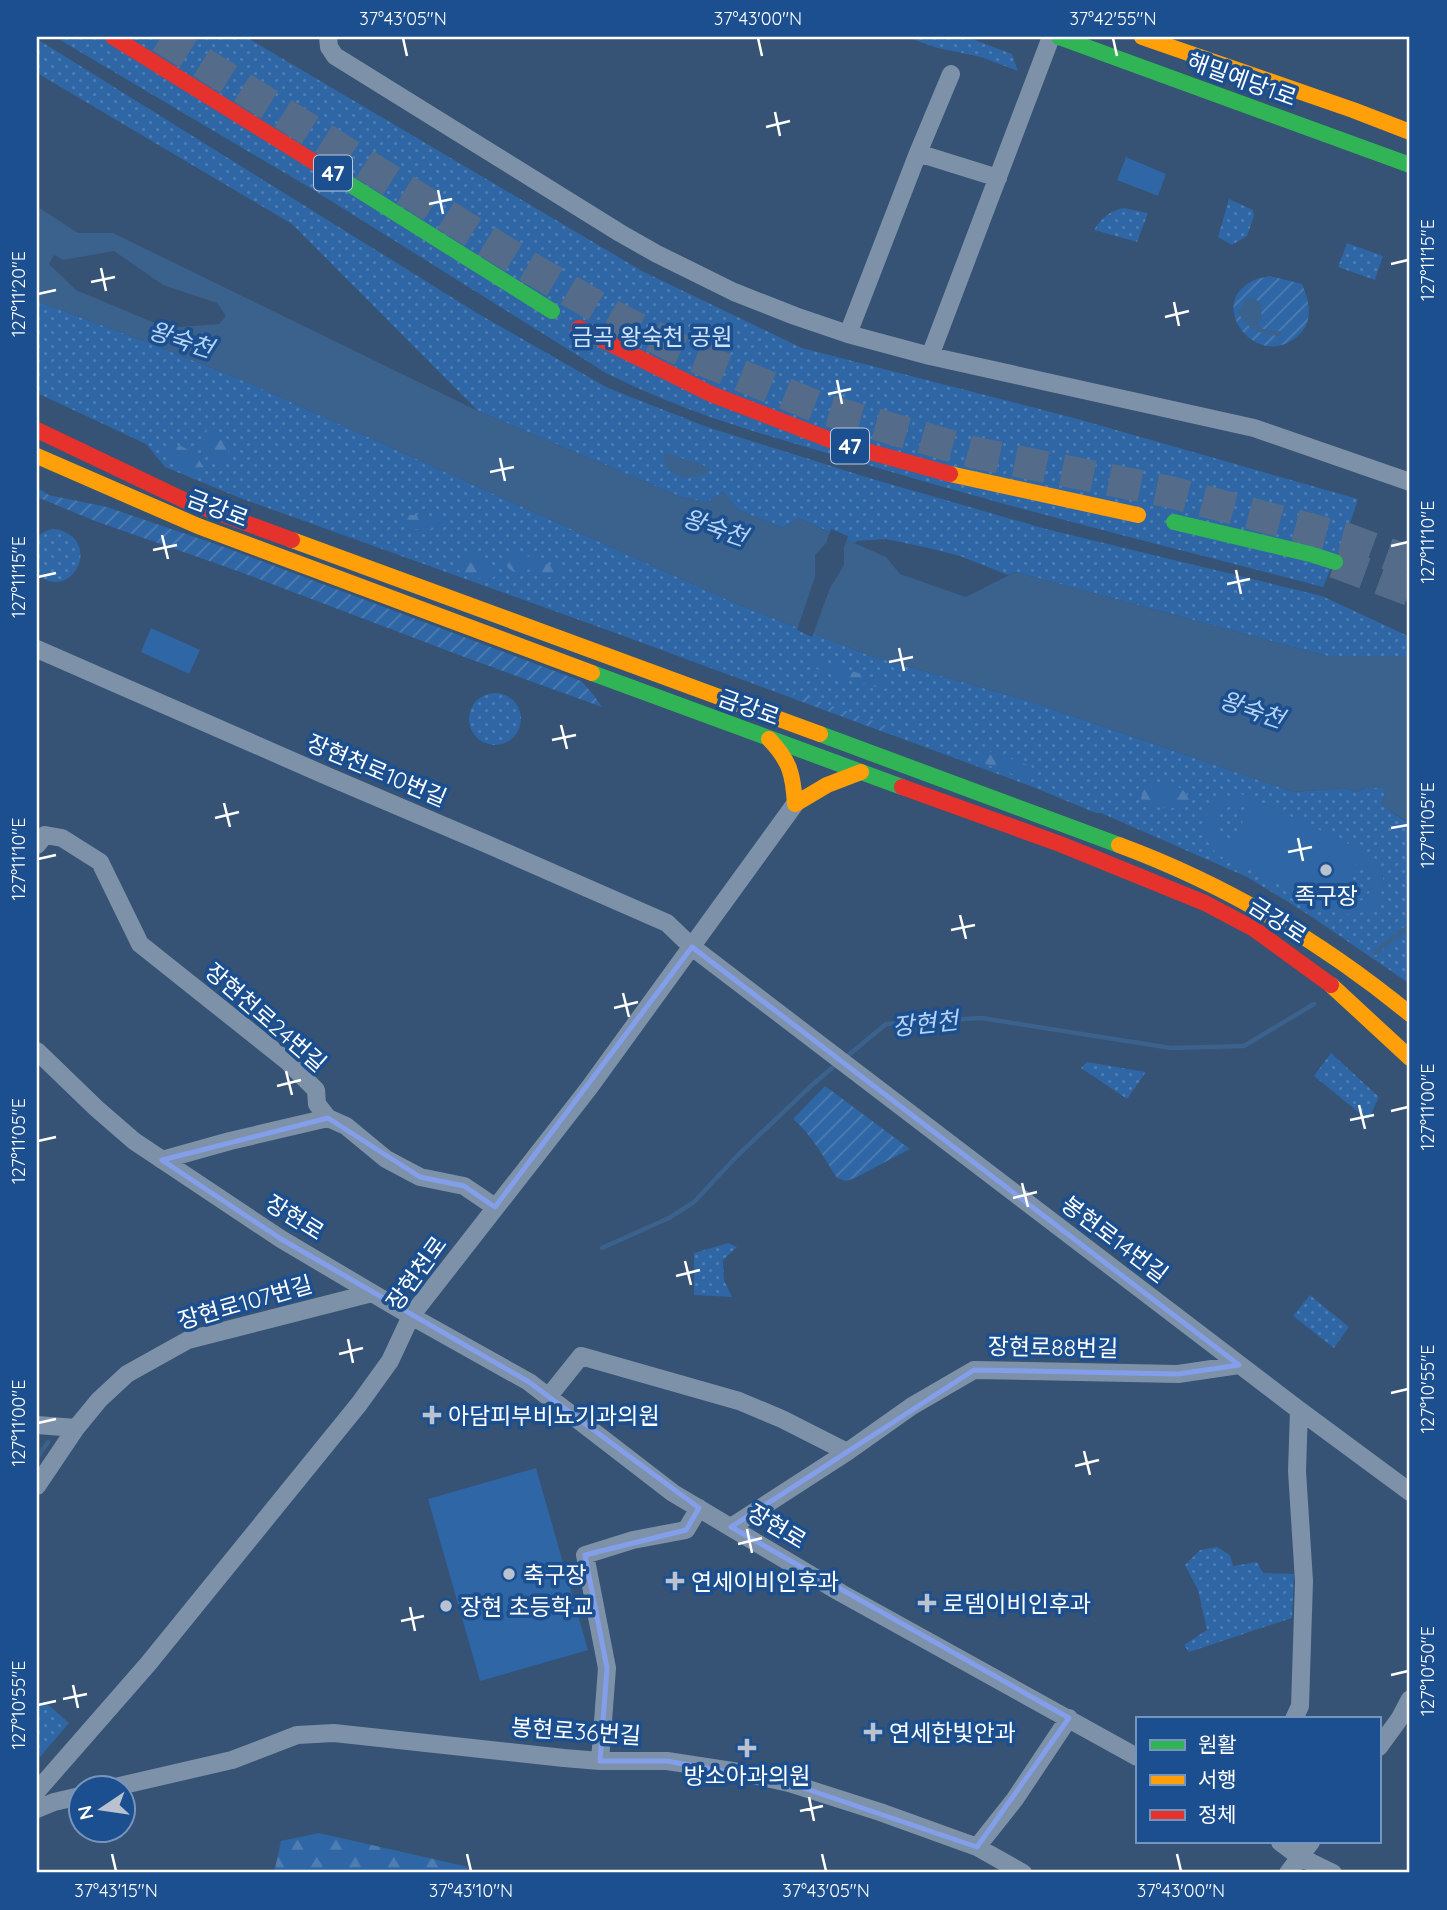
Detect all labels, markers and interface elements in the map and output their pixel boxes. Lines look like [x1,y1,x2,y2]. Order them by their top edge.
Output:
text: 37°43'05"N [359,7,447,30]
text: 37°43'00"N [714,7,802,30]
text: 37°42'55"N [1069,7,1157,30]
street label: 해밀예당1로 [1183,46,1301,112]
road number: 47 [314,156,352,190]
text: 127°11'15"E [1416,219,1439,301]
text: 127°11'20"E [7,251,30,337]
water label: 왕숙천 [145,314,220,364]
park label: 금곡 왕숙천 공원 [572,322,732,351]
road number: 47 [831,428,869,464]
street label: 금강로 [183,483,253,533]
text: 127°11'10"E [1416,501,1439,583]
water label: 왕숙천 [679,502,754,553]
text: 127°11'15"E [7,536,30,618]
street label: 금강로 [714,683,784,731]
water label: 왕숙천 [1216,684,1291,735]
street label: 장현천로10번길 [303,728,451,812]
text: 127°11'05"E [1416,782,1439,868]
text: 127°11'10"E [7,818,30,900]
marker: 족구장 [1318,862,1334,878]
place label: 족구장 [1294,881,1358,910]
street label: 금강로 [1243,891,1313,949]
street label: 장현천로24번길 [199,956,333,1078]
water label: 장현천 [890,1004,962,1041]
text: 127°11'00"E [1416,1064,1439,1150]
text: 127°11'05"E [7,1098,30,1184]
street label: 장현로 [260,1188,330,1246]
street label: 봉현로14번길 [1056,1189,1174,1289]
street label: 장현천로 [379,1230,453,1316]
street label: 장현로107번길 [174,1269,316,1335]
street label: 장현로88번길 [987,1331,1119,1363]
text: 127°10'55"E [1416,1344,1439,1434]
text: 127°11'00"E [7,1380,30,1466]
place label: 아담피부비뇨기과의원 [448,1401,660,1430]
marker: 아담피부비뇨기과의원 [422,1405,442,1425]
street label: 장현로 [742,1497,812,1555]
place label: 축구장 [523,1560,586,1589]
marker: 축구장 [501,1566,517,1582]
place label: 연세이비인후과 [691,1567,839,1596]
marker: 연세이비인후과 [665,1571,685,1591]
place label: 로뎀이비인후과 [943,1589,1091,1618]
place label: 장현 초등학교 [460,1592,593,1621]
marker: 로뎀이비인후과 [917,1593,937,1613]
marker: 장현 초등학교 [438,1598,454,1614]
text: 127°10'50"E [1416,1626,1439,1716]
text: 127°10'55"E [7,1660,30,1750]
street label: 봉현로36번길 [510,1712,642,1750]
legend [1136,1717,1380,1843]
place label: 연세한빛안과 [889,1718,1016,1747]
marker: 연세한빛안과 [863,1722,883,1742]
text: 원활 [1198,1731,1237,1757]
marker: 방소아과의원 [737,1738,757,1758]
place label: 방소아과의원 [684,1761,810,1790]
text: 서행 [1198,1766,1237,1792]
north arrow [66,1773,136,1843]
text: 정체 [1198,1801,1237,1827]
text: N [72,1803,99,1822]
text: 37°43'15"N [74,1879,158,1902]
text: 37°43'10"N [429,1879,513,1902]
text: 37°43'05"N [782,1879,870,1902]
text: 37°43'00"N [1137,1879,1225,1902]

